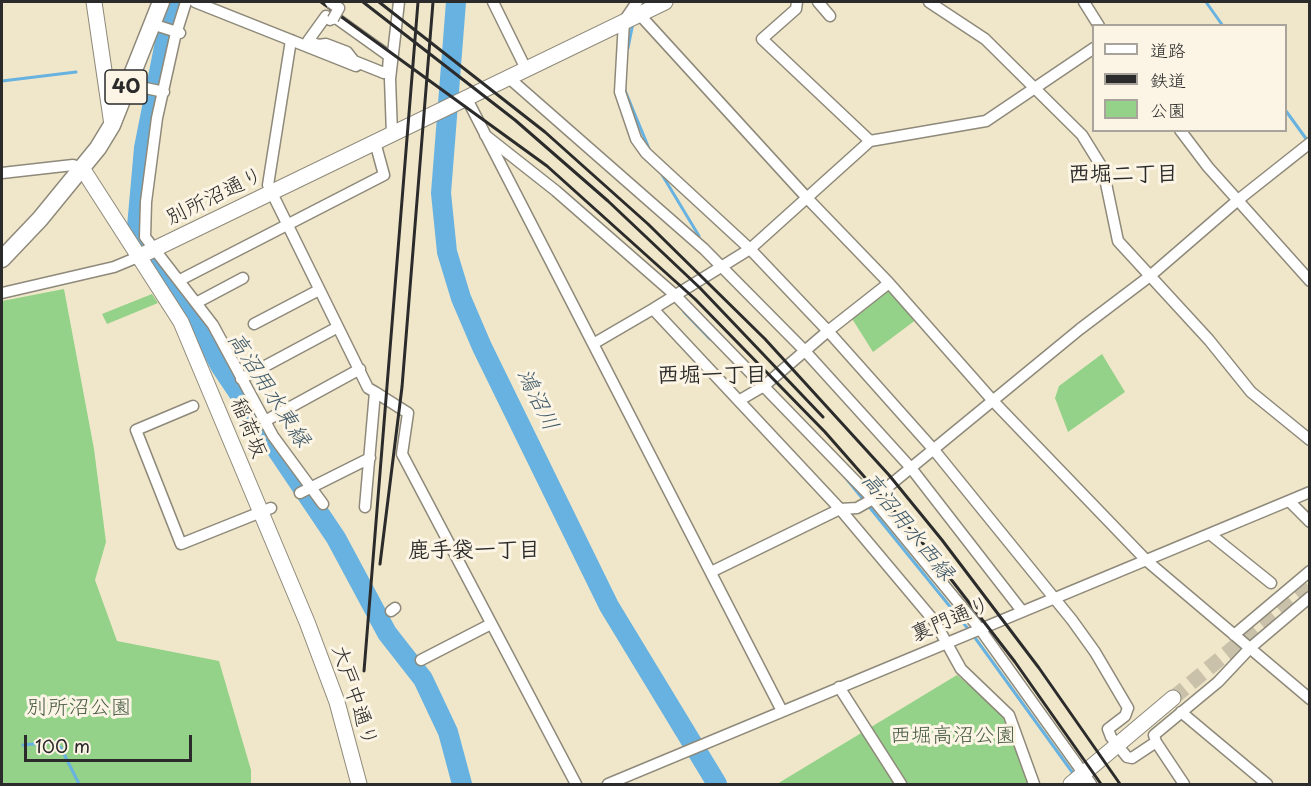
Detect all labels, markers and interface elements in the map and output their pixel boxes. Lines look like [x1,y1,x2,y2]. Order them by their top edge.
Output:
legend [1092,24,1287,132]
text: 道路 [1150,36,1186,63]
text: 鉄道 [1150,66,1186,93]
road number: 40 [105,70,147,104]
text: 公園 [1150,96,1186,123]
district label: 西堀二丁目 [1068,162,1178,188]
street label: 別所沼通り [162,163,268,231]
water label: 高沼用水東縁 [221,327,315,453]
district label: 西堀一丁目 [657,363,767,389]
water label: 鴻沼川 [511,365,563,435]
street label: 稲荷坂 [225,394,271,462]
water label: 高沼用水西縁 [855,467,959,587]
district label: 鹿手袋一丁目 [408,538,540,564]
street label: 裏門通り [907,592,995,648]
street label: 大戸中通り [326,642,382,750]
park label: 別所沼公園 [27,695,131,721]
scale bar [27,723,195,761]
park label: 西堀高沼公園 [890,723,1016,749]
text: 100 m [35,732,90,759]

